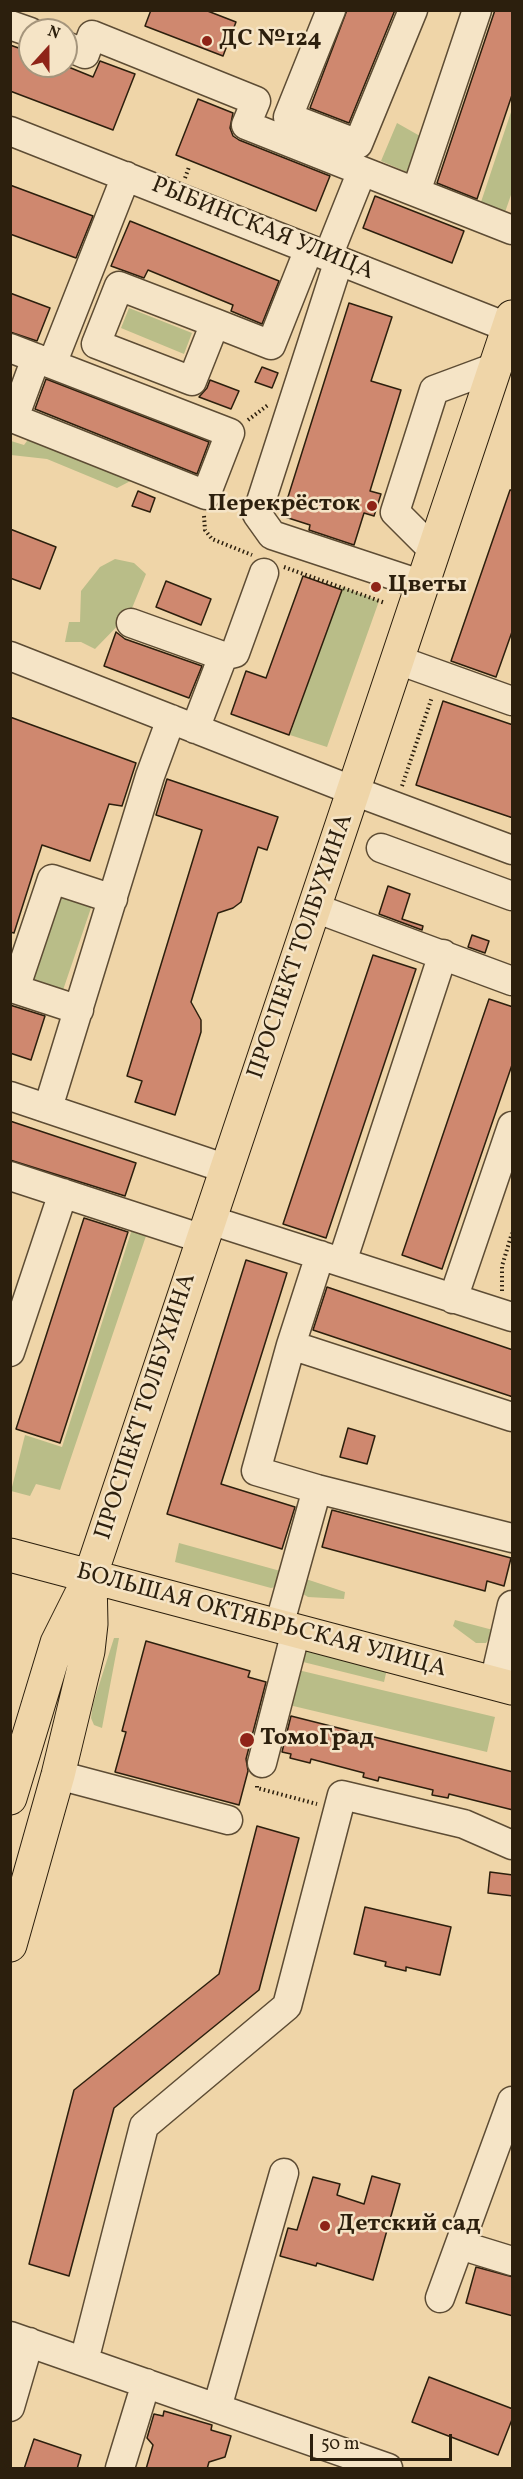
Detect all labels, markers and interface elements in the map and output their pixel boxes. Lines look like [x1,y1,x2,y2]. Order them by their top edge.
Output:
north arrow [18,18,78,78]
text: N [44,21,63,45]
place label: ДС №124 [219,27,322,55]
marker: ДС №124 [200,34,214,48]
street label: РЫБИНСКАЯ УЛИЦА [147,172,377,288]
place label: Перекрёсток [208,492,360,520]
marker: Перекрёсток [365,499,379,513]
place label: Цветы [388,573,467,601]
marker: Цветы [369,580,383,594]
street label: ПРОСПЕКТ ТОЛБУХИНА [243,811,361,1083]
street label: ПРОСПЕКТ ТОЛБУХИНА [90,1270,204,1544]
street label: БОЛЬШАЯ ОКТЯБРЬСКАЯ УЛИЦА [73,1559,449,1685]
place label: ТомоГрад [260,1726,374,1754]
marker: ТомоГрад [238,1731,256,1749]
place label: Детский сад [337,2212,481,2240]
marker: Детский сад [318,2219,332,2233]
scale bar [313,2422,456,2460]
text: 50 m [321,2432,360,2457]

